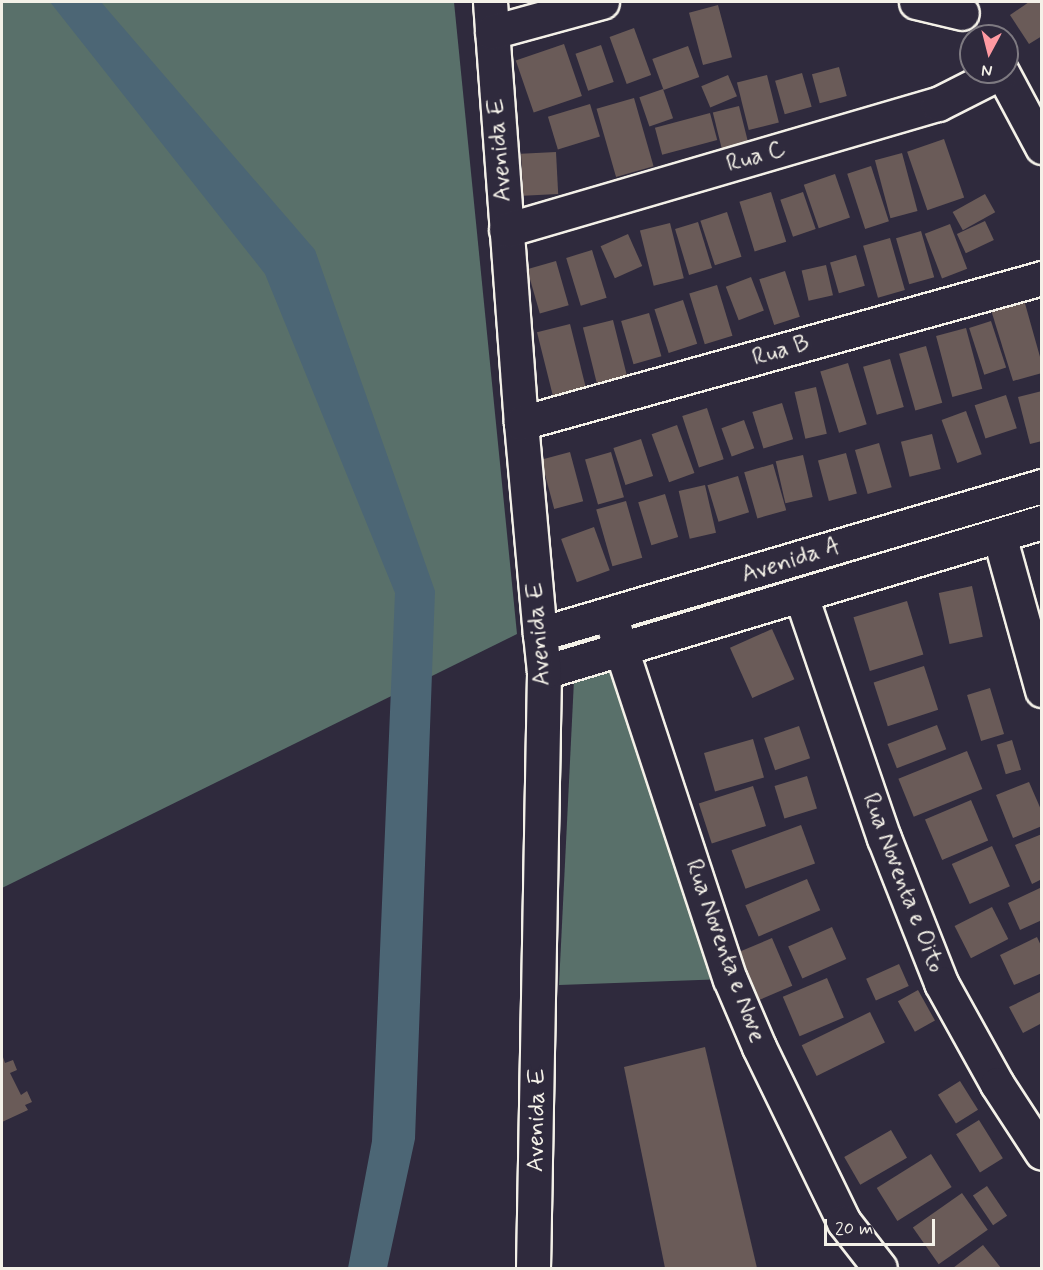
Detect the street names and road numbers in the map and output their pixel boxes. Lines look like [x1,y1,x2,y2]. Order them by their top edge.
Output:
street label: Avenida E [482,99,518,201]
street label: Rua C [723,135,789,179]
street label: Rua B [749,329,813,373]
street label: Avenida A [738,532,844,590]
street label: Avenida E [521,583,557,685]
street label: Rua Noventa e Oito [855,789,951,977]
street label: Rua Noventa e Nove [678,855,772,1047]
street label: Avenida E [522,1069,552,1171]

